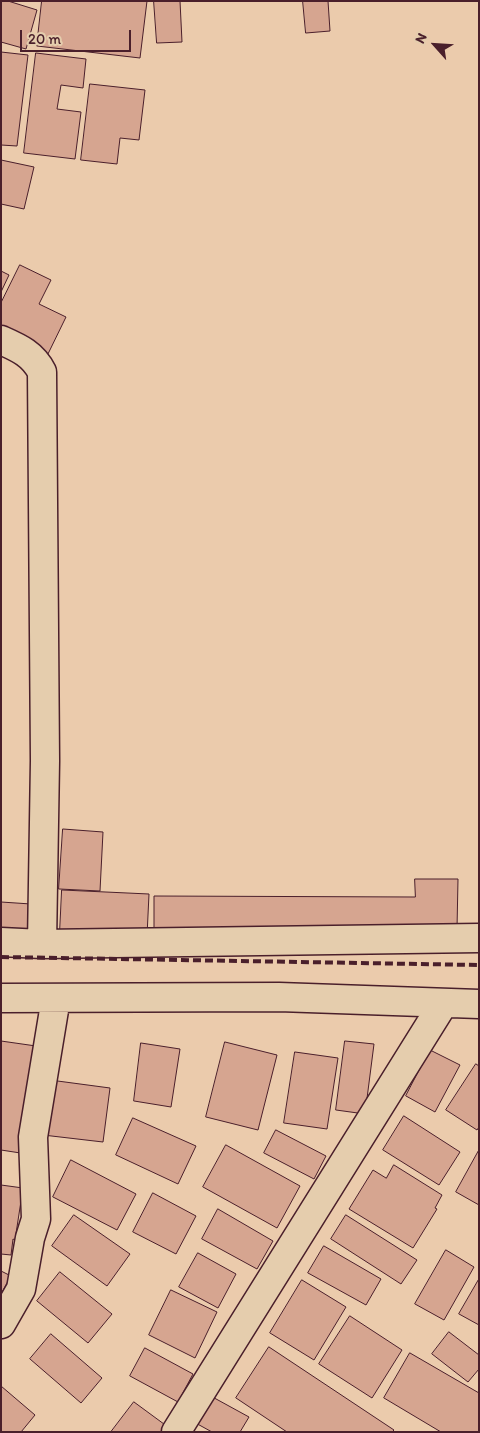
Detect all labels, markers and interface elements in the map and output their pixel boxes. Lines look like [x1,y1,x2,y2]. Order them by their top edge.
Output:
scale bar [22,20,134,52]
north arrow [410,20,460,70]
text: 20 m [28,30,61,48]
text: N [411,30,431,46]

